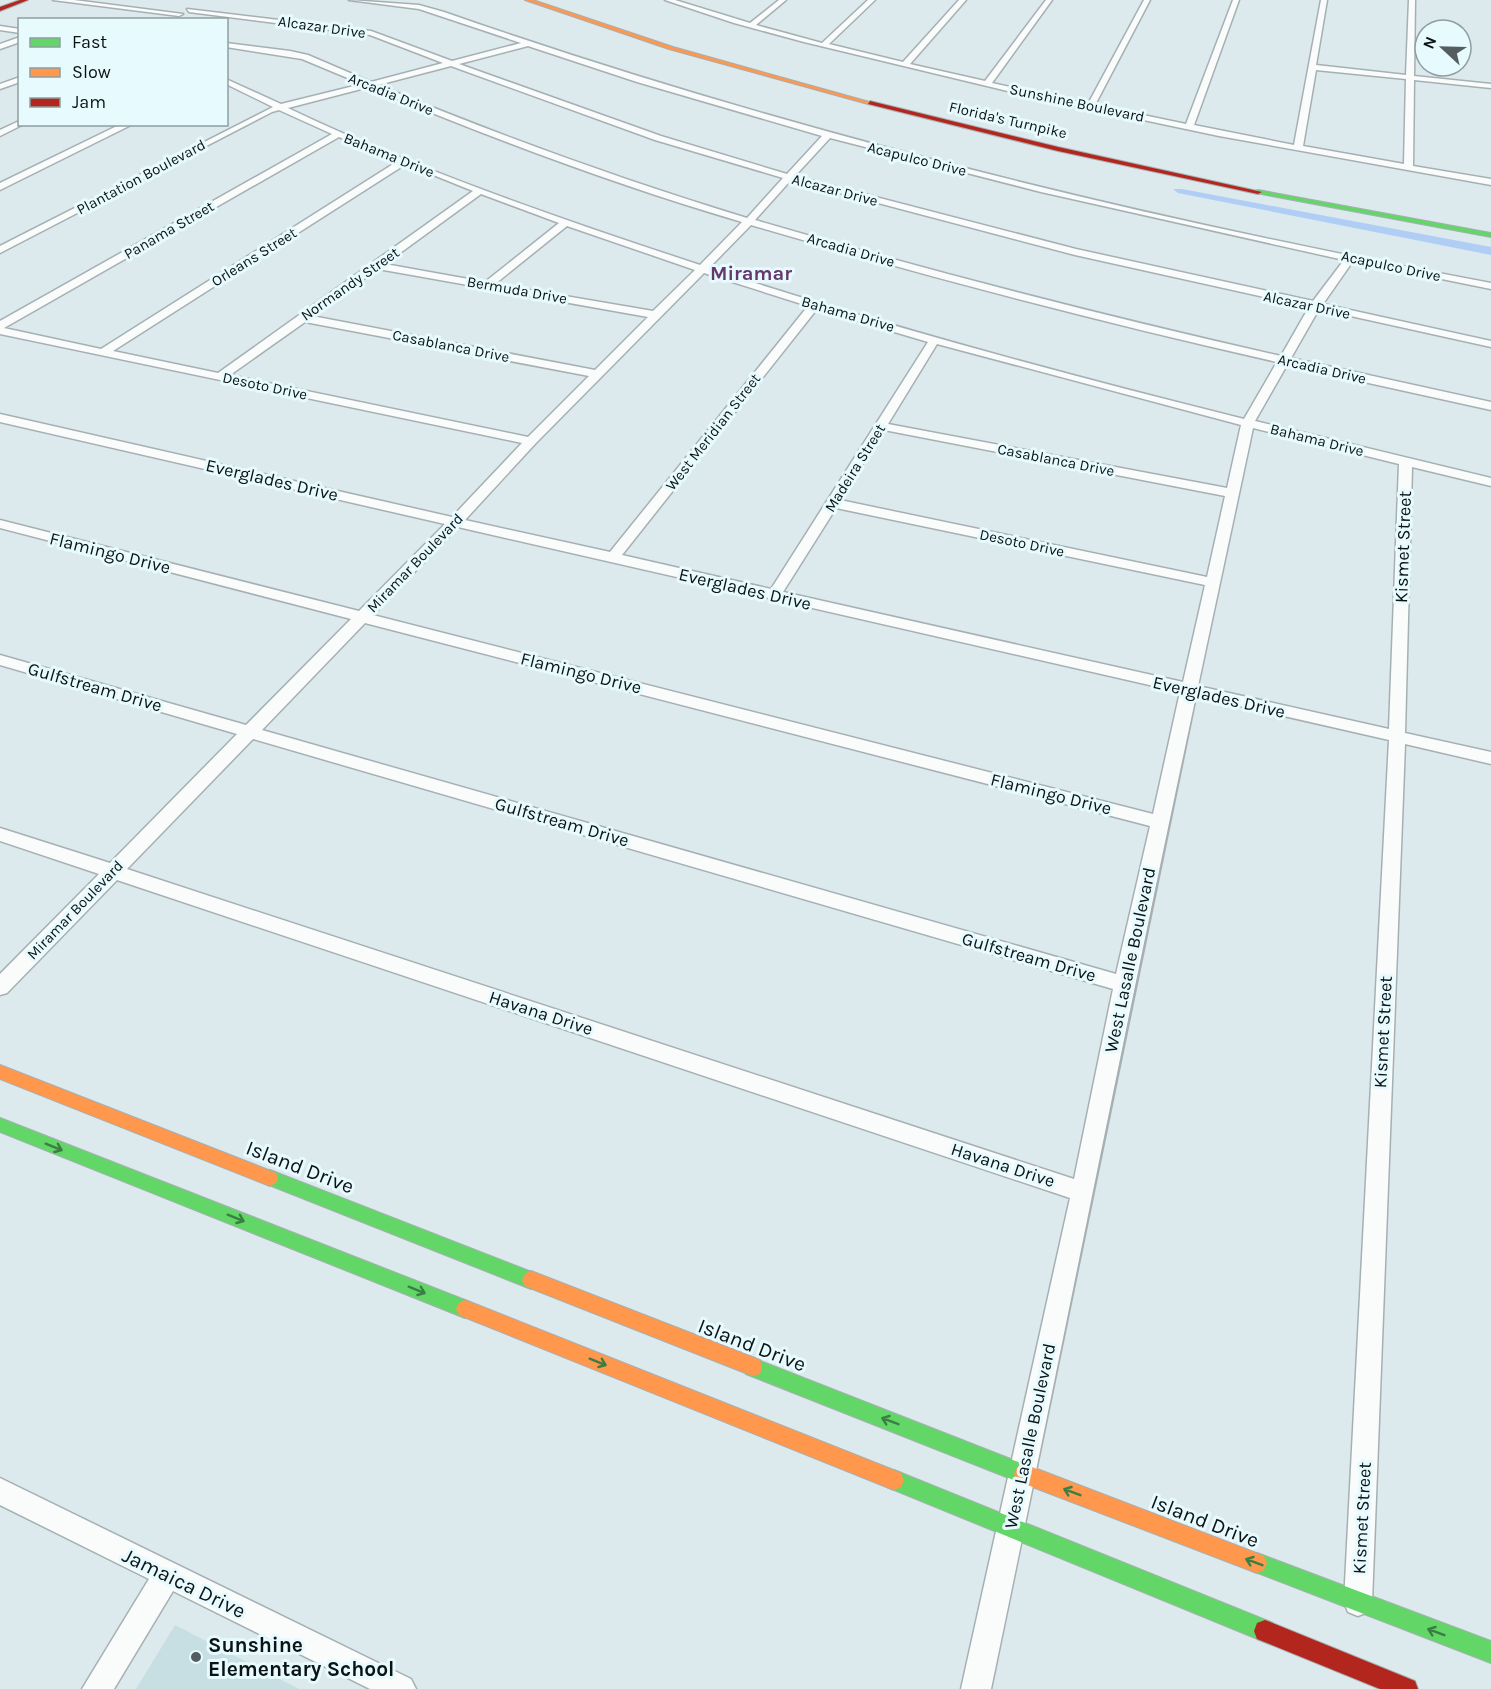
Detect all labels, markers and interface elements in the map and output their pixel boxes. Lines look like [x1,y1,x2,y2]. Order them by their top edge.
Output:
street label: Alcazar Drive [277,12,367,42]
legend [18,18,228,126]
north arrow [1413,18,1473,78]
text: Fast [72,31,107,53]
text: N [1419,34,1441,51]
text: Slow [72,61,111,83]
street label: Arcadia Drive [346,69,436,119]
street label: Sunshine Boulevard [1008,80,1146,126]
text: Jam [72,91,106,113]
street label: Florida's Turnpike [947,98,1069,142]
street label: Bahama Drive [341,129,437,181]
street label: Plantation Boulevard [74,135,208,219]
street label: Acapulco Drive [866,138,968,180]
street label: Alcazar Drive [790,170,880,210]
street label: Panama Street [121,197,217,263]
street label: Orleans Street [208,223,300,290]
street label: Arcadia Drive [805,229,897,271]
street label: Normandy Street [297,243,403,325]
street label: Acapulco Drive [1340,247,1442,285]
district label: Miramar [710,262,792,285]
street label: Bermuda Drive [466,272,568,308]
street label: Alcazar Drive [1262,287,1352,323]
street label: Bahama Drive [799,292,897,336]
street label: Casablanca Drive [391,326,511,366]
street label: Arcadia Drive [1276,350,1368,388]
street label: Desoto Drive [221,368,309,404]
street label: West Meridian Street [662,370,764,494]
street label: Madeira Street [821,420,889,515]
street label: Bahama Drive [1268,420,1366,460]
street label: Casablanca Drive [996,440,1116,480]
street label: Everglades Drive [204,454,340,506]
street label: Kismet Street [1390,490,1416,603]
street label: Miramar Boulevard [363,510,467,616]
street label: Desoto Drive [978,525,1066,561]
street label: Flamingo Drive [47,527,173,579]
street label: Everglades Drive [677,563,813,615]
street label: Flamingo Drive [518,647,644,699]
street label: Gulfstream Drive [25,657,165,717]
street label: Everglades Drive [1151,671,1287,723]
street label: Flamingo Drive [988,768,1114,820]
street label: Gulfstream Drive [492,792,632,852]
street label: Miramar Boulevard [23,857,127,963]
street label: West Lasalle Boulevard [1100,865,1160,1055]
street label: Gulfstream Drive [959,927,1099,987]
street label: Kismet Street [1369,975,1397,1089]
street label: Havana Drive [486,986,596,1040]
street label: Island Drive [243,1135,357,1199]
street label: Havana Drive [948,1138,1058,1192]
one-way arrow [45,1142,63,1153]
one-way arrow [226,1213,244,1224]
one-way arrow [407,1285,426,1296]
street label: Island Drive [695,1313,809,1377]
street label: West Lasalle Boulevard [1000,1341,1060,1531]
one-way arrow [588,1357,607,1368]
one-way arrow [882,1415,900,1426]
street label: Kismet Street [1348,1461,1376,1575]
one-way arrow [1063,1486,1082,1497]
street label: Island Drive [1148,1489,1262,1553]
street label: Jamaica Drive [119,1543,249,1623]
one-way arrow [1245,1556,1264,1567]
one-way arrow [1427,1626,1446,1637]
place label: Sunshine Elementary School [208,1633,394,1681]
marker: Sunshine Elementary School [189,1650,203,1664]

